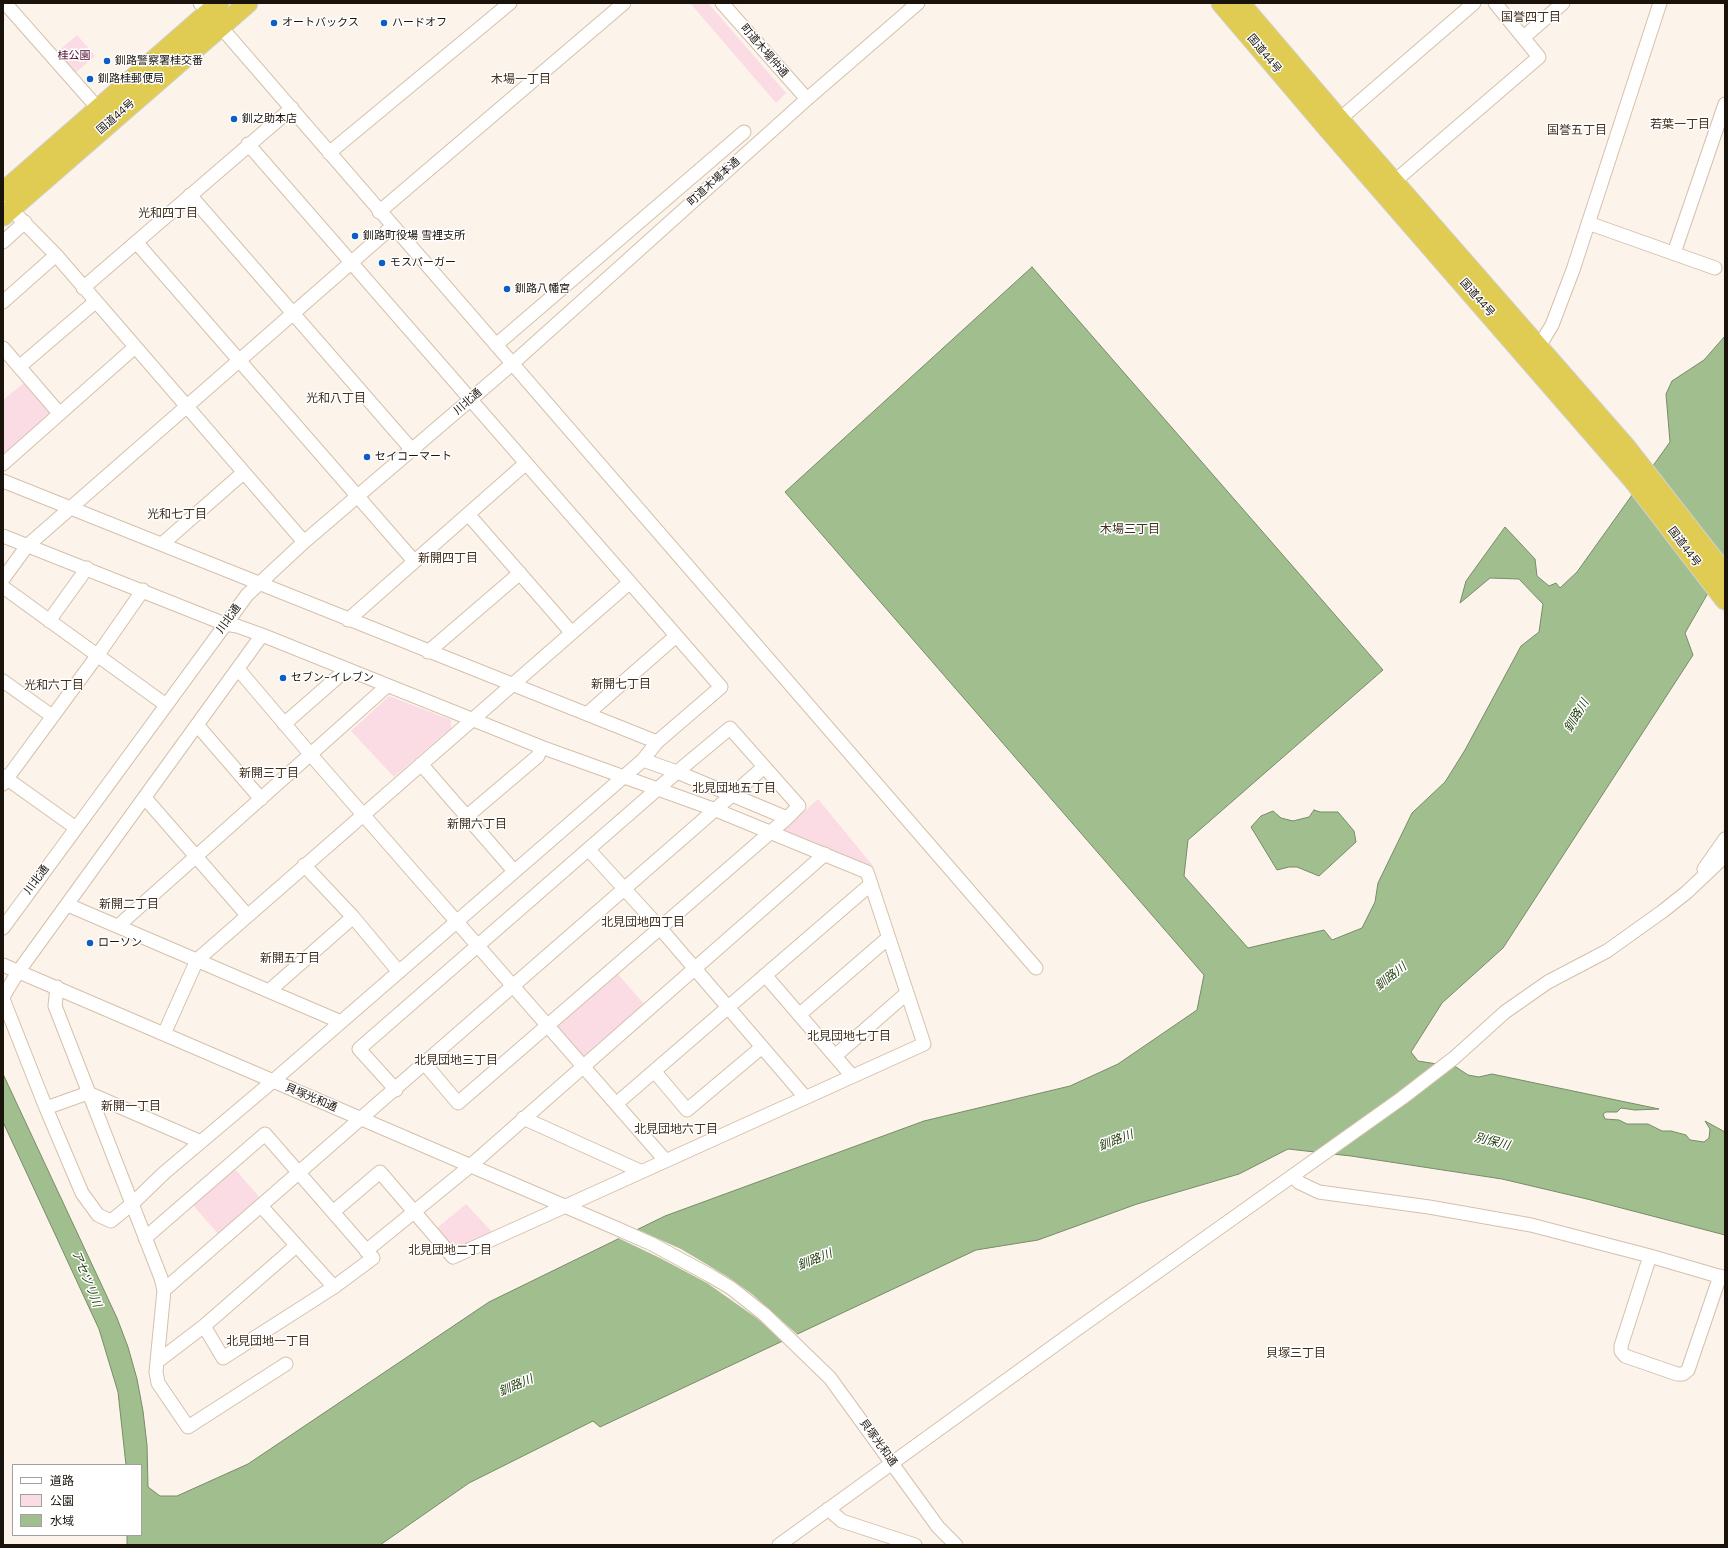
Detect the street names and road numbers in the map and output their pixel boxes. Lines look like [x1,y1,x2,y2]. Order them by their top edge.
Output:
street label: 町道木場仲通 [737,22,791,80]
street label: 国道44号 [1244,32,1284,76]
street label: 国道44号 [94,97,138,137]
street label: 町道木場本通 [685,155,743,209]
street label: 国道44号 [1457,276,1497,320]
street label: 川北通 [451,386,485,418]
street label: 国道44号 [1665,525,1703,569]
street label: 川北通 [214,602,244,636]
street label: 川北通 [22,863,52,897]
street label: 貝塚光和通 [283,1081,339,1115]
street label: 貝塚光和通 [856,1417,900,1469]

